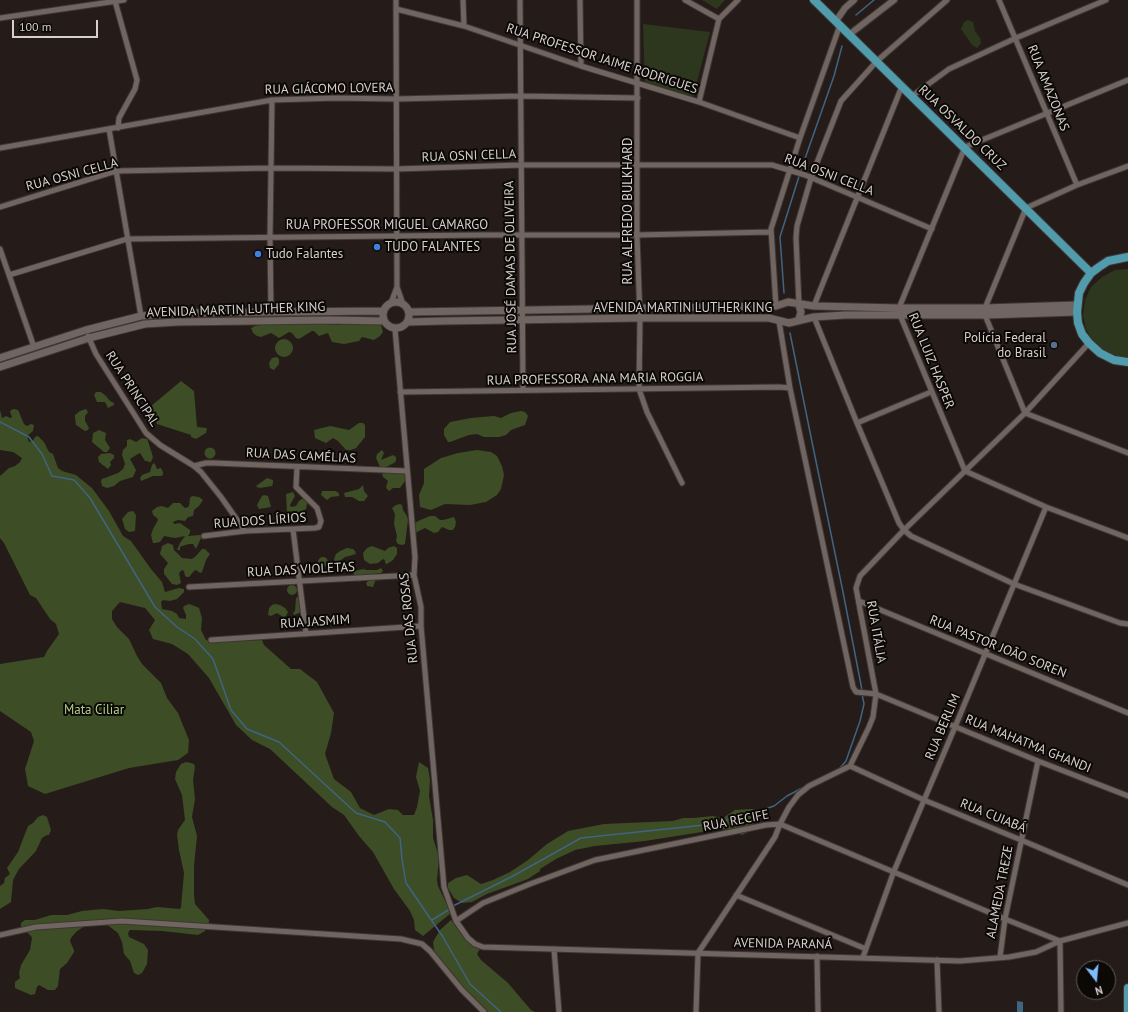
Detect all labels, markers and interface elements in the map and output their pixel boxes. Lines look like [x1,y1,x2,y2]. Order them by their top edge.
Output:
scale bar [14,12,100,38]
text: 100 m [19,19,52,34]
street label: RUA PROFESSOR JAIME RODRIGUES [504,21,700,97]
street label: RUA AMAZONAS [1024,43,1072,133]
street label: RUA GIÁCOMO LOVERA [265,80,393,98]
street label: RUA OSVALDO CRUZ [915,82,1009,174]
street label: RUA ALFREDO BULKHARD [620,137,636,285]
street label: RUA OSNI CELLA [421,147,517,165]
street label: RUA OSNI CELLA [782,151,876,199]
street label: RUA OSNI CELLA [24,155,120,195]
street label: RUA JOSÉ DAMAS DE OLIVEIRA [502,180,520,354]
street label: RUA PROFESSOR MIGUEL CAMARGO [286,217,488,233]
place label: TUDO FALANTES [385,239,480,255]
marker: TUDO FALANTES [372,242,382,252]
place label: Tudo Falantes [266,246,343,262]
marker: Tudo Falantes [253,249,263,259]
street label: AVENIDA MARTIN LUTHER KING [146,299,326,321]
street label: AVENIDA MARTIN LUTHER KING [594,300,772,316]
street label: RUA LUIZ HASPER [905,311,957,411]
place label: Polícia Federal do Brasil [964,330,1046,361]
marker: Polícia Federal do Brasil [1049,340,1059,350]
street label: RUA PRINCIPAL [102,348,162,430]
street label: RUA PROFESSORA ANA MARIA ROGGIA [487,369,703,389]
street label: RUA DAS CAMÉLIAS [245,445,357,467]
street label: RUA DOS LÍRIOS [213,510,307,532]
street label: RUA DAS VIOLETAS [247,559,355,581]
street label: RUA DAS ROSAS [396,572,422,664]
street label: RUA ITÁLIA [863,600,889,664]
street label: RUA JASMIM [280,612,350,632]
street label: RUA PASTOR JOÃO SOREN [927,612,1069,682]
street label: RUA BERLIM [922,692,964,762]
park label: Mata Ciliar [64,702,124,718]
street label: RUA MAHATMA GHANDI [963,712,1093,776]
street label: RUA CUIABÁ [958,796,1028,836]
street label: RUA RECIFE [702,807,770,835]
street label: ALAMEDA TREZE [983,844,1017,940]
street label: AVENIDA PARANÁ [734,935,832,953]
north arrow [1076,960,1116,1000]
text: N [1094,983,1104,998]

